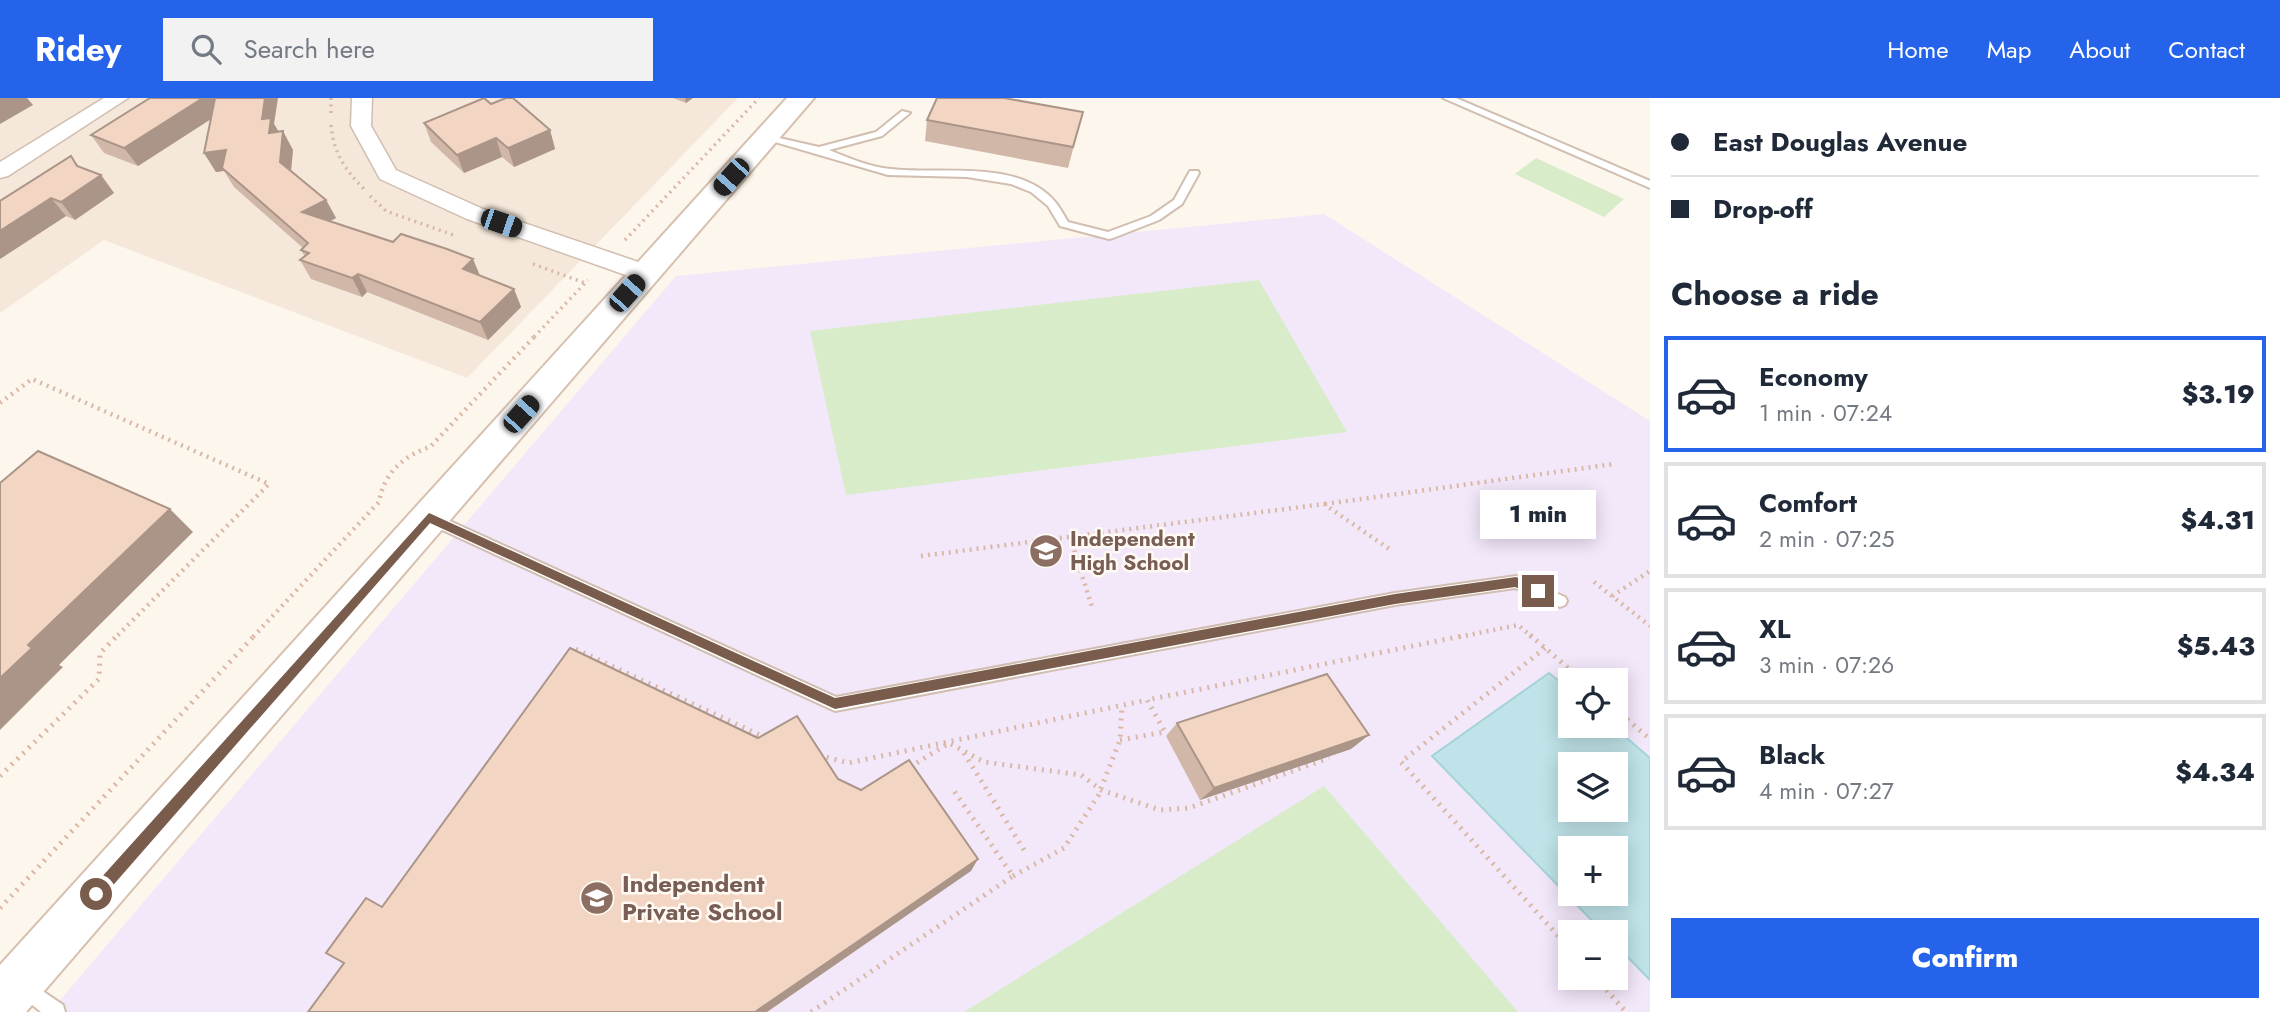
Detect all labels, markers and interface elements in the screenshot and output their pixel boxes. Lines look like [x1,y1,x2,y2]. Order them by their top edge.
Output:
search box [163,18,653,81]
text: Ridey [35,26,121,73]
icon: search [187,30,225,68]
text: Search here [243,30,375,68]
text: Home [1887,32,1949,67]
text: Map [1987,32,2031,67]
text: About [2069,32,2130,67]
text: Contact [2168,32,2245,67]
text: East Douglas Avenue [1713,123,1967,161]
car [710,154,753,200]
text: Drop-off [1713,190,1813,228]
car [478,206,525,240]
car [606,270,649,316]
text: Choose a ride [1671,271,1879,317]
text: Economy [1759,358,1868,396]
icon: car [1675,363,1738,426]
text: $3.19 [2182,375,2255,413]
car [500,391,543,437]
text: 1 min · 07:24 [1759,396,1892,430]
text: Comfort [1759,484,1857,522]
icon: car [1675,489,1738,552]
callout: 1 min [1480,490,1596,538]
text: 1 min [1509,497,1567,531]
text: $4.31 [2181,501,2255,539]
text: 2 min · 07:25 [1759,522,1895,556]
place label: Independent High School [1070,524,1195,578]
school or university icon: Independent High School [1027,532,1065,570]
route end [1522,575,1554,607]
text: XL [1759,610,1791,648]
icon: car [1675,615,1738,678]
text: $5.43 [2177,627,2255,665]
text: 3 min · 07:26 [1759,648,1894,682]
map controls [1558,668,1628,990]
button: locate [1558,668,1628,738]
text: Black [1759,736,1825,774]
icon: car [1675,741,1738,804]
button: layers [1558,752,1628,822]
text: $4.34 [2175,753,2255,791]
text: 4 min · 07:27 [1759,774,1894,808]
button: + [1558,836,1628,906]
place label: Independent Private School [622,866,782,929]
route start [80,878,112,910]
school or university icon: Independent Private School [578,879,616,917]
button: Confirm [1671,918,2259,998]
button: − [1558,920,1628,990]

